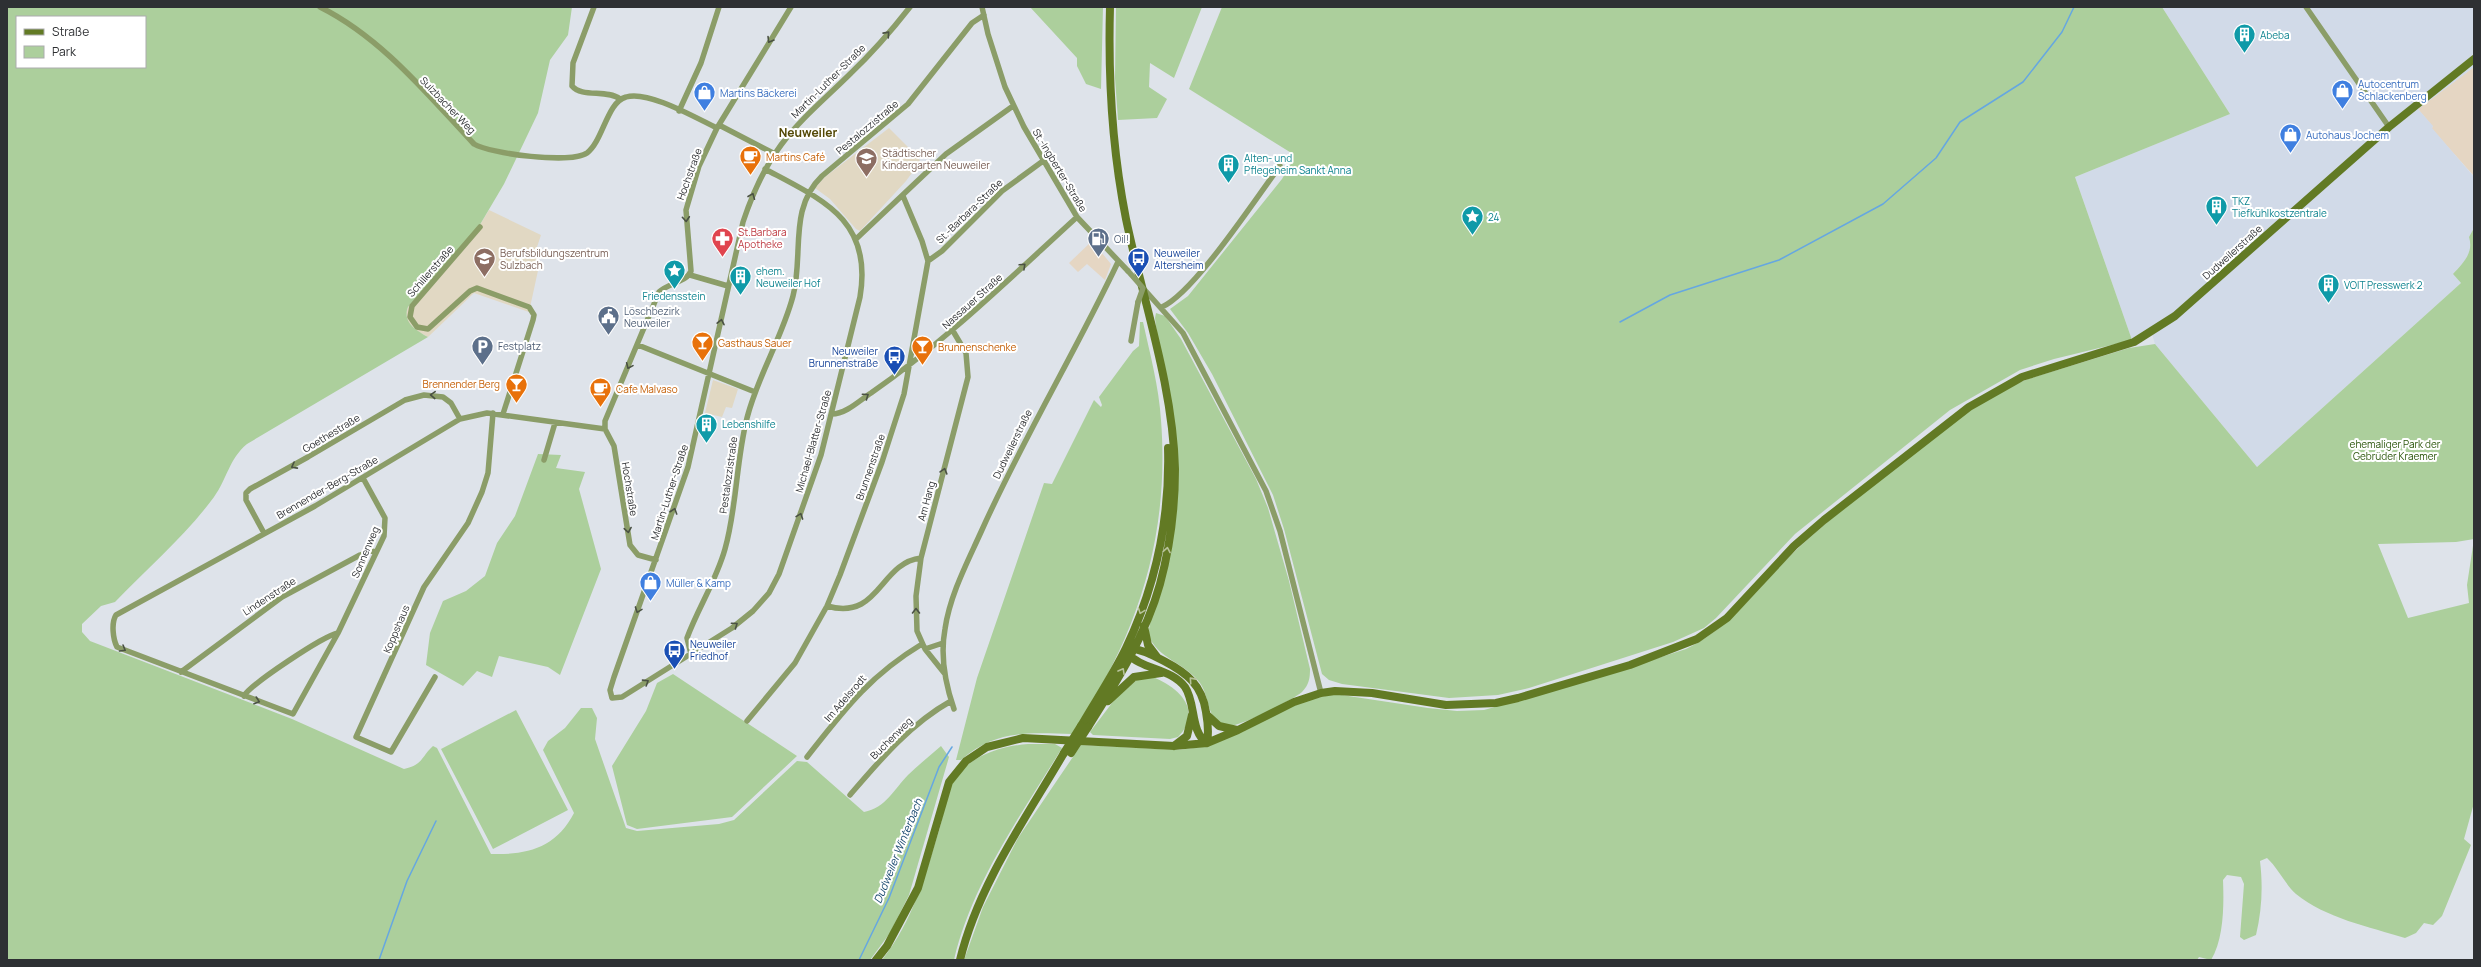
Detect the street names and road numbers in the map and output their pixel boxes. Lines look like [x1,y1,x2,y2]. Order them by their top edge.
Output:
street label: Martin-Luther-Straße [788,41,868,121]
street label: Sulzbacher Weg [417,73,479,137]
street label: Pestalozzistraße [833,97,901,157]
street label: St.-Ingberter-Straße [1030,126,1091,214]
street label: Hochstraße [673,146,705,202]
street label: St.-Barbara-Straße [933,175,1006,247]
street label: Dudweilerstraße [2199,221,2265,283]
street label: Schillerstraße [404,242,456,300]
street label: Nassauer Straße [939,270,1005,332]
street label: Michael-Blatter-Straße [792,388,834,494]
street label: Dudweilerstraße [989,407,1035,481]
street label: Goethestraße [300,410,362,456]
street label: Brunnenstraße [852,432,888,502]
street label: Pestalozzistraße [716,435,740,514]
street label: Martin-Luther-Straße [647,442,691,542]
street label: Brennender-Berg-Straße [274,452,380,522]
street label: Hochstraße [619,461,641,517]
street label: Am Hang [914,479,938,523]
street label: Sonnenweg [348,524,382,580]
street label: Lindenstraße [240,573,299,618]
street label: Koppshaus [380,603,412,655]
street label: Im Adelsrodt [821,672,869,724]
street label: Buchenweg [867,714,915,762]

